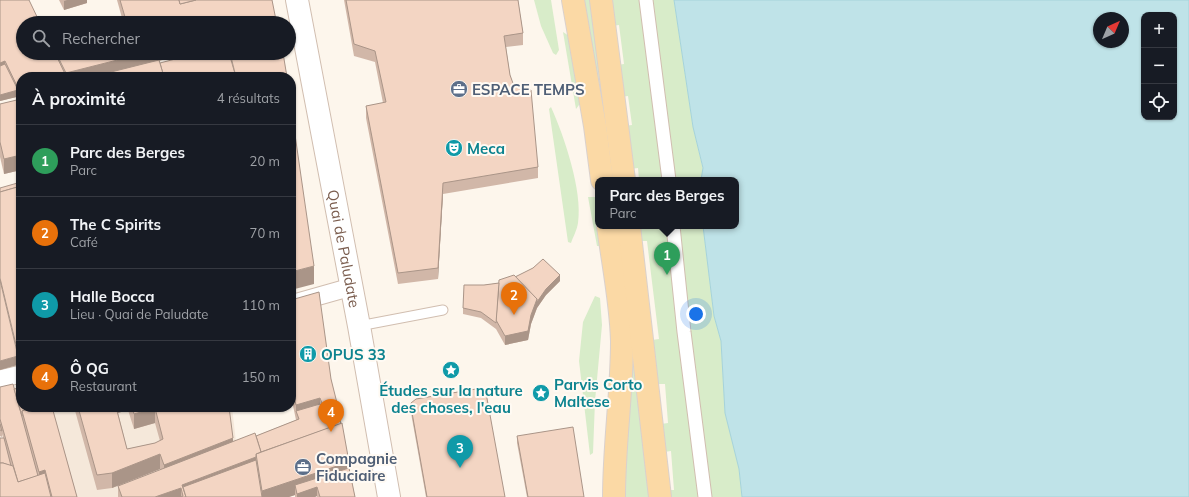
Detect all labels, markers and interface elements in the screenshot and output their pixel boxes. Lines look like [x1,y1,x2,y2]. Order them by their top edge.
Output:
north arrow [1093,12,1129,48]
map controls [1141,12,1177,120]
button: + [1141,12,1177,48]
search box [16,16,296,60]
icon: search [30,27,52,49]
text: Rechercher [62,29,140,48]
button: − [1141,48,1177,84]
office icon: ESPACE TEMPS [449,79,469,99]
place label: ESPACE TEMPS [472,80,585,99]
button: locate [1141,84,1177,120]
text: À proximité [32,88,126,109]
text: 4 résultats [217,90,280,106]
theatre icon: Meca [444,138,464,158]
place label: Meca [467,139,505,158]
text: Parc des Berges [70,143,185,162]
text: 1 [41,153,49,169]
text: 20 m [250,153,280,169]
text: Parc [70,162,97,178]
popup [595,177,739,229]
text: Parc des Berges [610,186,724,205]
street label: Quai de Paludate [324,188,365,309]
text: Parc [610,205,637,221]
text: The C Spirits [70,215,161,234]
text: 2 [41,225,49,241]
text: 70 m [250,225,280,241]
text: Café [70,234,98,250]
pin: 1 [654,242,680,275]
pin: 2 [501,282,527,315]
text: Halle Bocca [70,287,155,306]
text: 3 [41,297,49,313]
text: 110 m [242,297,280,313]
your location [686,304,706,324]
text: Lieu · Quai de Paludate [70,306,208,322]
building icon: OPUS 33 [298,344,318,364]
place label: OPUS 33 [321,345,386,364]
text: Ô QG [70,359,109,378]
place icon: Études sur la nature des choses, l'eau [441,360,461,380]
text: 4 [41,369,49,385]
text: 150 m [242,369,280,385]
place label: Parvis Corto Maltese [554,375,643,411]
text: Restaurant [70,378,137,394]
place label: Études sur la nature des choses, l'eau [379,381,523,417]
place icon: Parvis Corto Maltese [531,383,551,403]
pin: 4 [318,399,344,432]
pin: 3 [447,435,473,468]
place label: Compagnie Fiduciaire [316,449,397,485]
office icon: Compagnie Fiduciaire [293,457,313,477]

